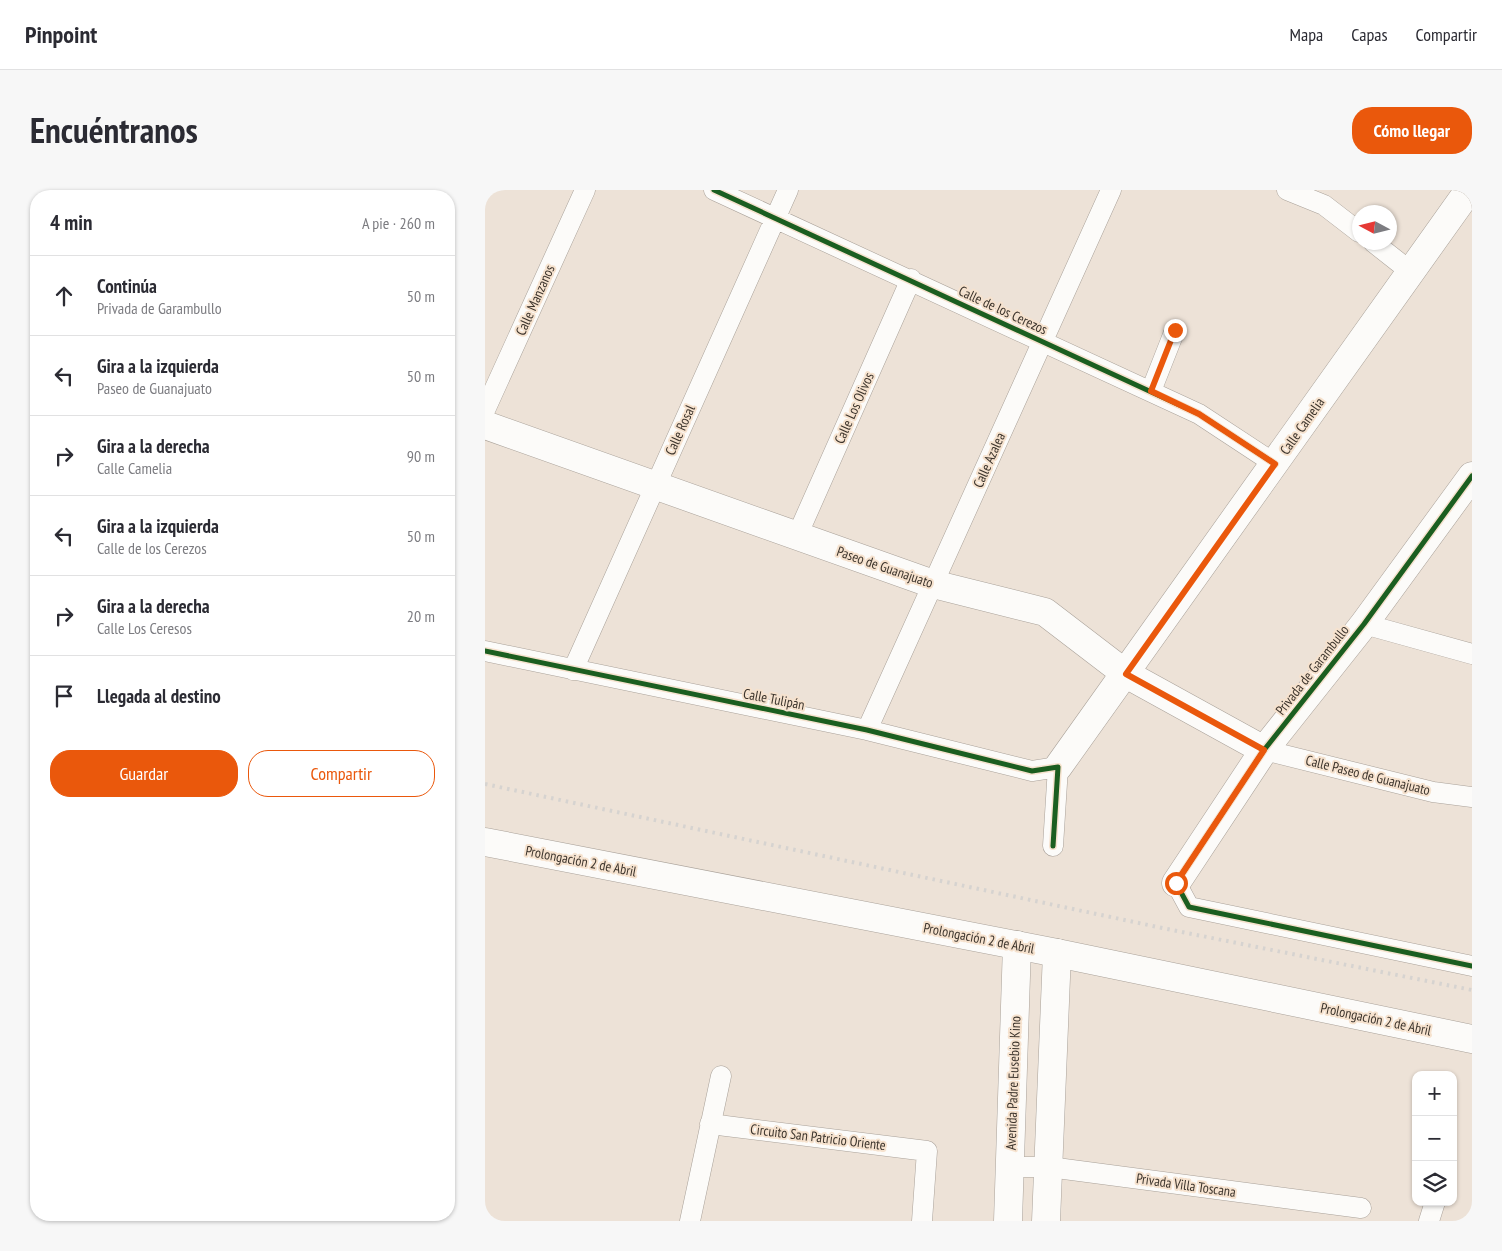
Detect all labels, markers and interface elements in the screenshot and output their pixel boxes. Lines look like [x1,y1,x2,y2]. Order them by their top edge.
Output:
text: Pinpoint [25,19,97,50]
text: Mapa [1290,23,1323,46]
text: Capas [1351,23,1388,46]
text: Compartir [1416,23,1477,46]
text: Encuéntranos [30,107,198,153]
button: Cómo llegar [1352,107,1472,154]
north arrow [1352,205,1397,250]
text: 4 min [50,209,92,236]
text: A pie · 260 m [362,213,435,233]
street label: Calle Manzanos [511,262,559,338]
text: Continúa [97,274,157,298]
icon: ahead [50,282,78,310]
street label: Calle de los Cerezos [956,282,1050,339]
text: 50 m [407,286,435,306]
text: Privada de Garambullo [97,298,222,318]
route end [1164,319,1187,342]
text: Gira a la izquierda [97,354,219,378]
icon: left [50,362,78,390]
text: 50 m [407,366,435,386]
street label: Calle Los Olivos [830,369,878,446]
text: Paseo de Guanajuato [97,378,212,398]
street label: Calle Camelia [1276,394,1328,458]
street label: Calle Rosal [661,401,699,458]
street label: Calle Azalea [969,430,1009,490]
text: Gira a la derecha [97,434,210,458]
icon: right [50,442,78,470]
text: 90 m [407,446,435,466]
text: Calle Camelia [97,458,172,478]
text: Gira a la izquierda [97,514,219,538]
icon: left [50,522,78,550]
text: 50 m [407,526,435,546]
text: Calle de los Cerezos [97,538,207,558]
street label: Paseo de Guanajuato [835,542,935,592]
text: Gira a la derecha [97,594,210,618]
icon: right [50,602,78,630]
text: 20 m [407,606,435,626]
text: Calle Los Ceresos [97,618,192,638]
street label: Privada de Garambullo [1271,621,1353,719]
icon: arrive [50,682,78,710]
text: Llegada al destino [97,684,221,708]
street label: Calle Tulipán [742,684,806,714]
button: Guardar [50,750,238,797]
button: Compartir [248,750,435,797]
street label: Calle Paseo de Guanajuato [1304,751,1432,799]
street label: Prolongación 2 de Abril [524,841,639,881]
route start [1165,872,1188,895]
street label: Prolongación 2 de Abril [922,918,1037,958]
street label: Prolongación 2 de Abril [1319,998,1434,1040]
street label: Avenida Padre Eusebio Kino [1002,1016,1024,1150]
map controls [1412,1071,1457,1206]
button: + [1412,1071,1457,1116]
button: − [1412,1116,1457,1161]
street label: Circuito San Patricio Oriente [749,1120,887,1154]
button: layers [1412,1161,1457,1206]
street label: Privada Villa Toscana [1135,1169,1237,1201]

